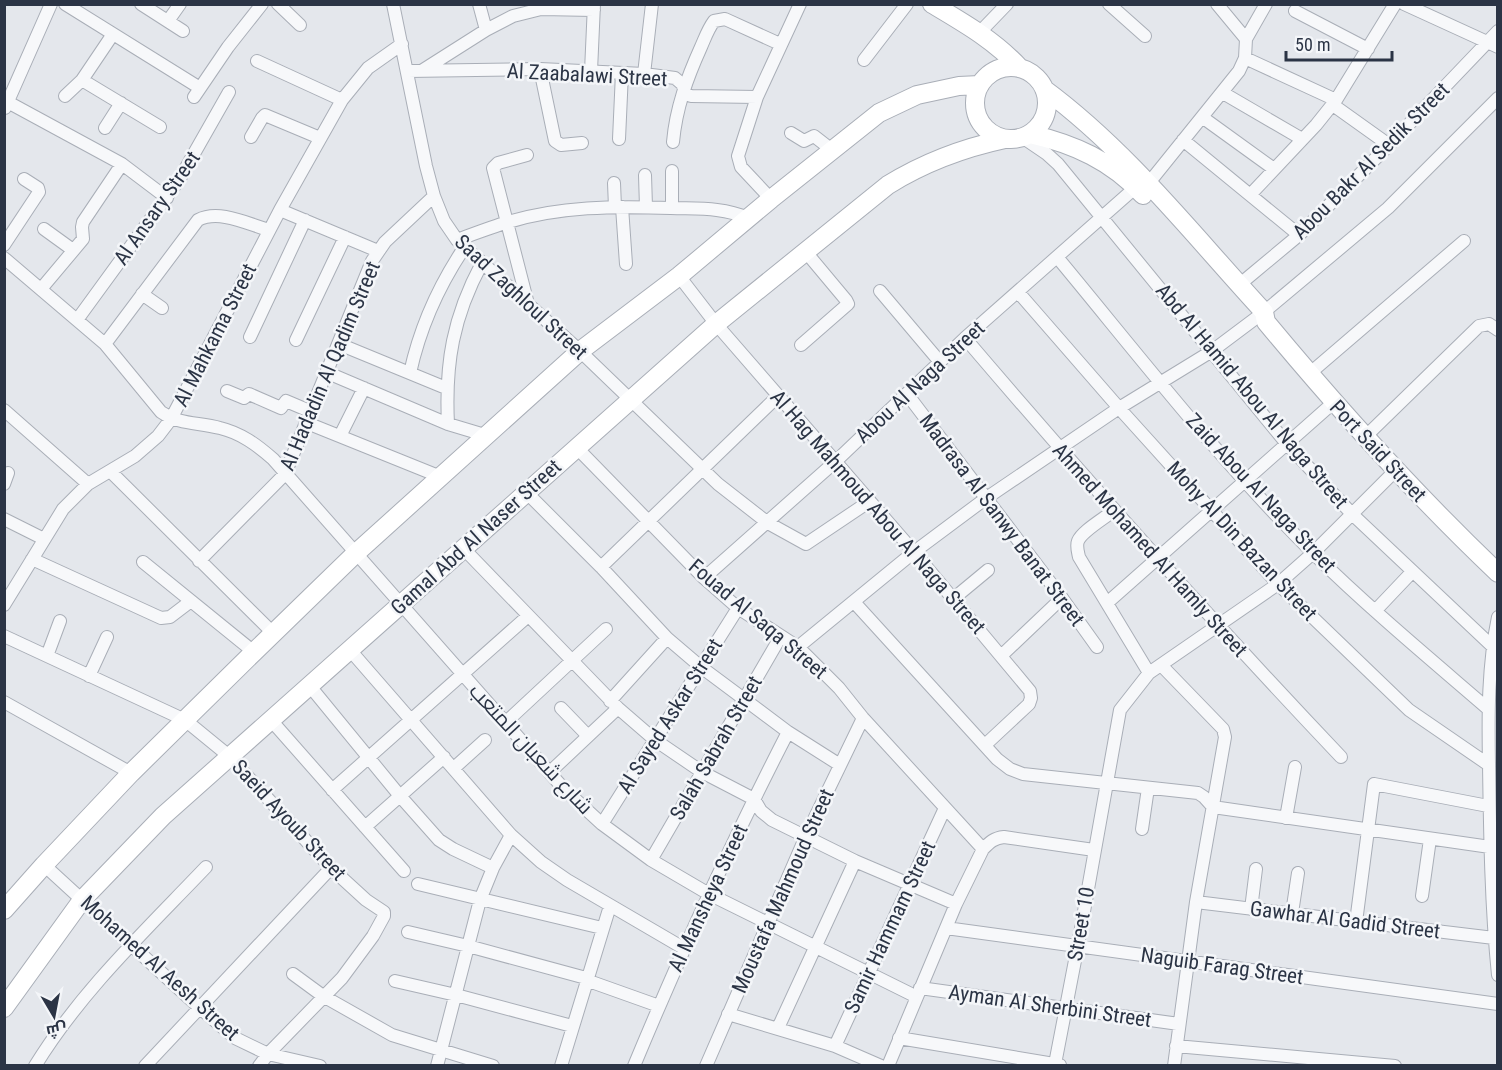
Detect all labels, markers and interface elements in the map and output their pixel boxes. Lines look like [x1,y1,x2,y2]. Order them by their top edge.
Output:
scale bar [1286,24,1392,62]
text: 50 m [1295,34,1330,55]
street label: Al Zaabalawi Street [506,59,668,91]
street label: Abou Bakr Al Sedik Street [1288,78,1454,244]
street label: Al Ansary Street [109,147,205,269]
street label: Saad Zaghloul Street [450,230,592,364]
street label: Al Hadadin Al Qadim Street [275,258,385,474]
street label: Al Mahkama Street [169,260,261,410]
street label: Abd Al Hamid Abou Al Naga Street [1151,279,1353,513]
street label: Abou Al Naga Street [851,316,989,448]
street label: Al Hag Mahmoud Abou Al Naga Street [766,385,990,639]
street label: Port Said Street [1325,395,1431,507]
street label: Madrasa Al Sanwy Banat Street [915,409,1089,631]
street label: Zaid Abou Al Naga Street [1181,409,1341,577]
street label: Ahmed Mohamed Al Hamly Street [1048,438,1252,662]
street label: Gamal Abd Al Naser Street [386,454,566,620]
street label: Mohy Al Din Bazan Street [1162,457,1322,625]
street label: Fouad Al Saqa Street [684,554,832,684]
street label: Al Sayed Askar Street [613,634,727,798]
street label: Salah Sabrah Street [665,672,767,824]
street label: شارع شعبان المتعب [463,679,598,821]
street label: Saeid Ayoub Street [227,755,351,885]
street label: Moustafa Mahmoud Street [727,785,839,997]
street label: Al Mansheya Street [663,820,753,976]
street label: Samir Hammam Street [840,837,940,1017]
street label: Street 10 [1063,885,1099,963]
street label: Mohamed Al Aesh Street [76,891,244,1045]
street label: Gawhar Al Gadid Street [1249,896,1441,944]
street label: Naguib Farag Street [1139,943,1305,989]
street label: Ayman Al Sherbini Street [947,980,1153,1032]
north arrow [24,986,84,1046]
text: ش [45,1019,68,1041]

